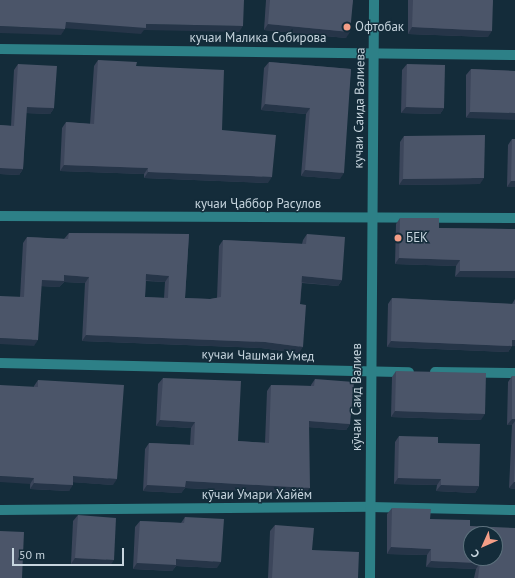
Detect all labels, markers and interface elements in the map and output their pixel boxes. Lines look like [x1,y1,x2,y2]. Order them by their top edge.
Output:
place label: Офтобак [355,19,404,35]
marker: Офтобак [342,22,352,32]
street label: кучаи Малика Собирова [189,30,327,46]
street label: кучаи Саида Валиева [351,47,369,169]
street label: кучаи Ҷаббор Расулов [195,196,321,212]
place label: БЕК [406,230,428,246]
marker: БЕК [393,233,403,243]
street label: кӯчаи Саид Валиев [349,343,365,451]
street label: кучаи Чашмаи Умед [201,347,315,365]
street label: кӯчаи Умари Хайём [201,487,313,503]
north arrow [463,526,503,566]
scale bar [14,540,126,566]
text: 50 m [19,547,45,562]
text: С [468,547,482,561]

